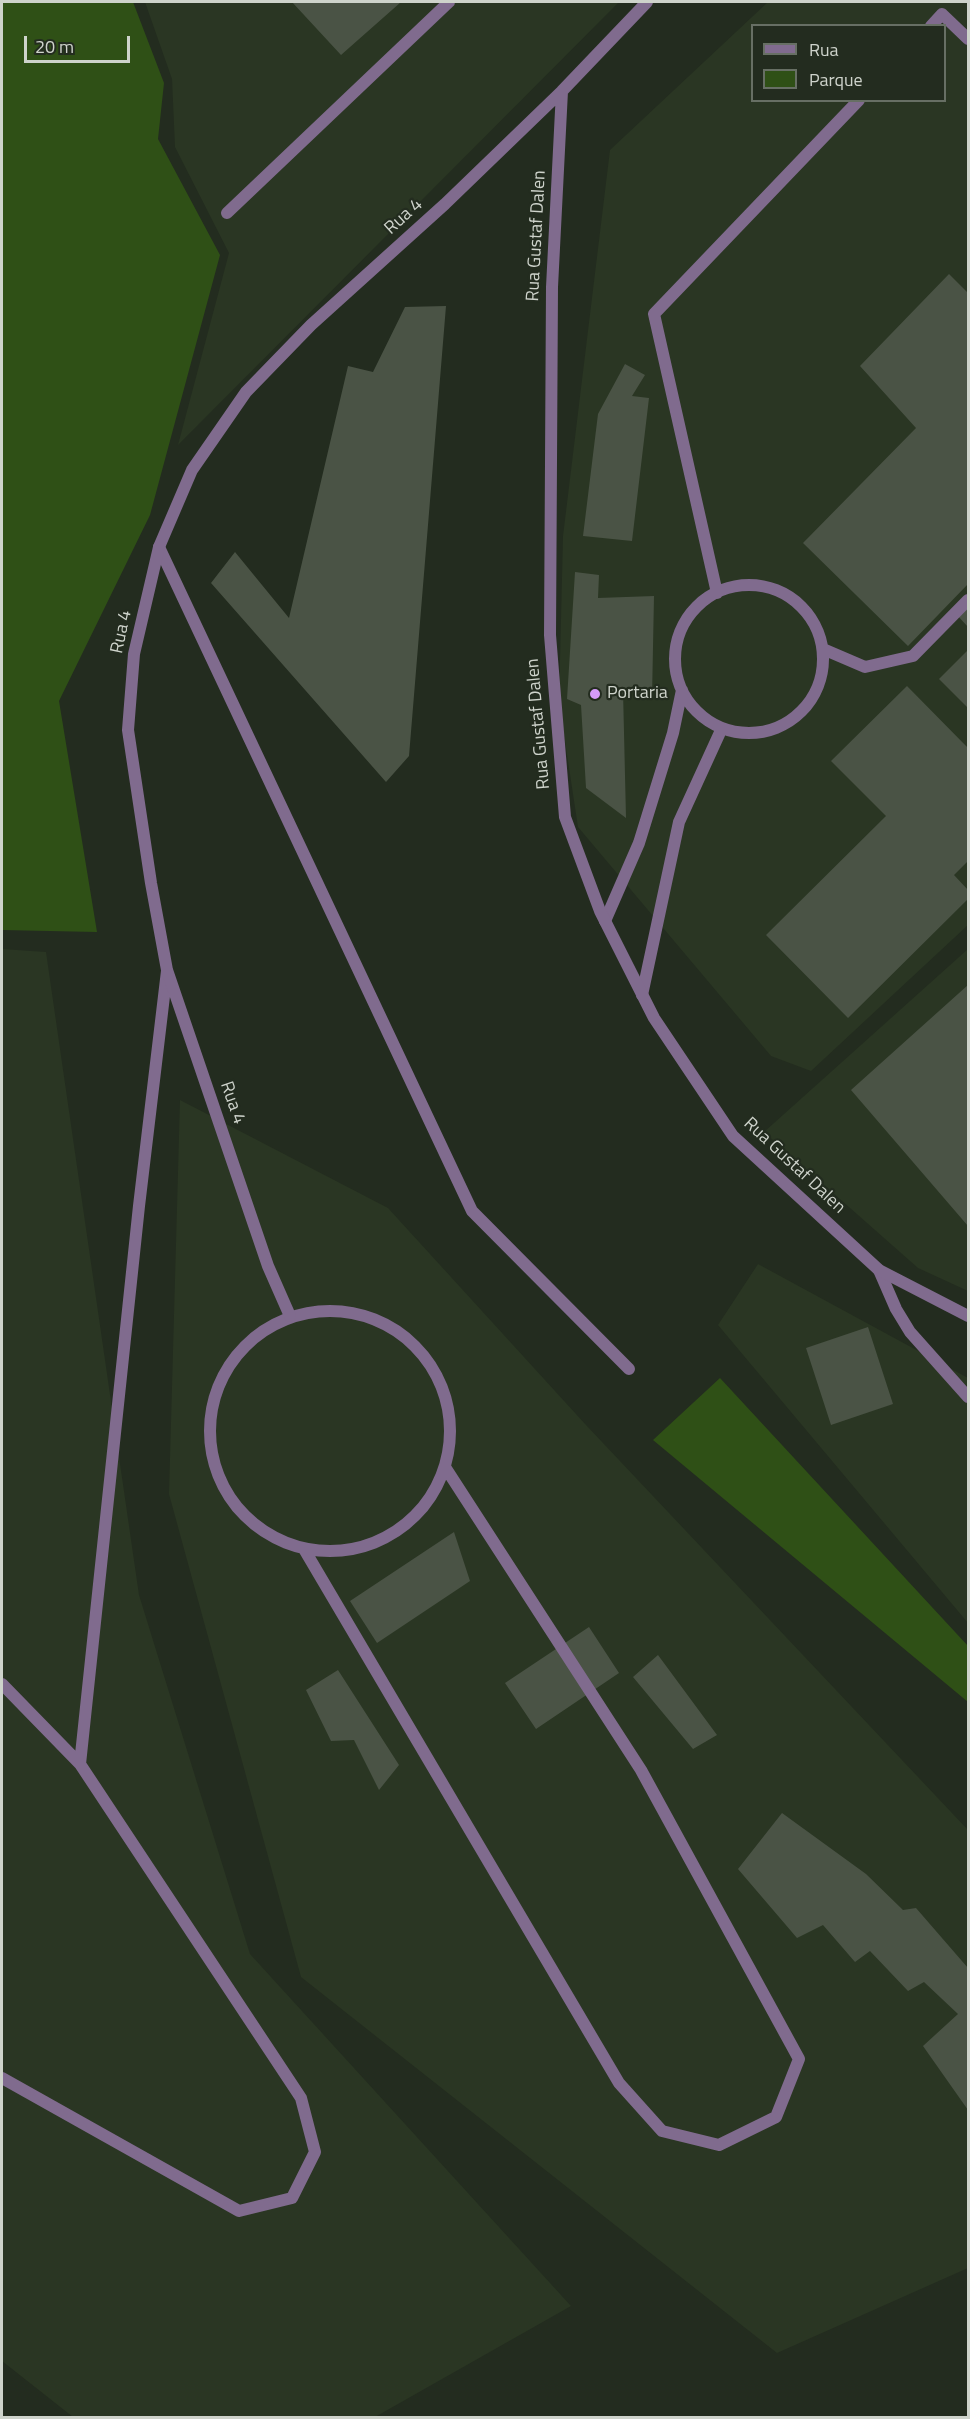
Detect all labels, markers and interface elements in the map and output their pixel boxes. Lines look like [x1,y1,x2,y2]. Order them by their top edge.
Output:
scale bar [27,24,134,62]
legend [751,24,946,102]
text: 20 m [35,33,74,60]
text: Rua [809,36,839,63]
text: Parque [809,66,863,93]
street label: Rua Gustaf Dalen [523,170,551,302]
street label: Rua 4 [381,194,427,240]
street label: Rua 4 [107,608,137,656]
street label: Rua Gustaf Dalen [523,658,555,790]
place label: Portaria [607,683,668,705]
marker: Portaria [588,687,602,701]
street label: Rua 4 [215,1079,249,1127]
street label: Rua Gustaf Dalen [739,1113,849,1219]

